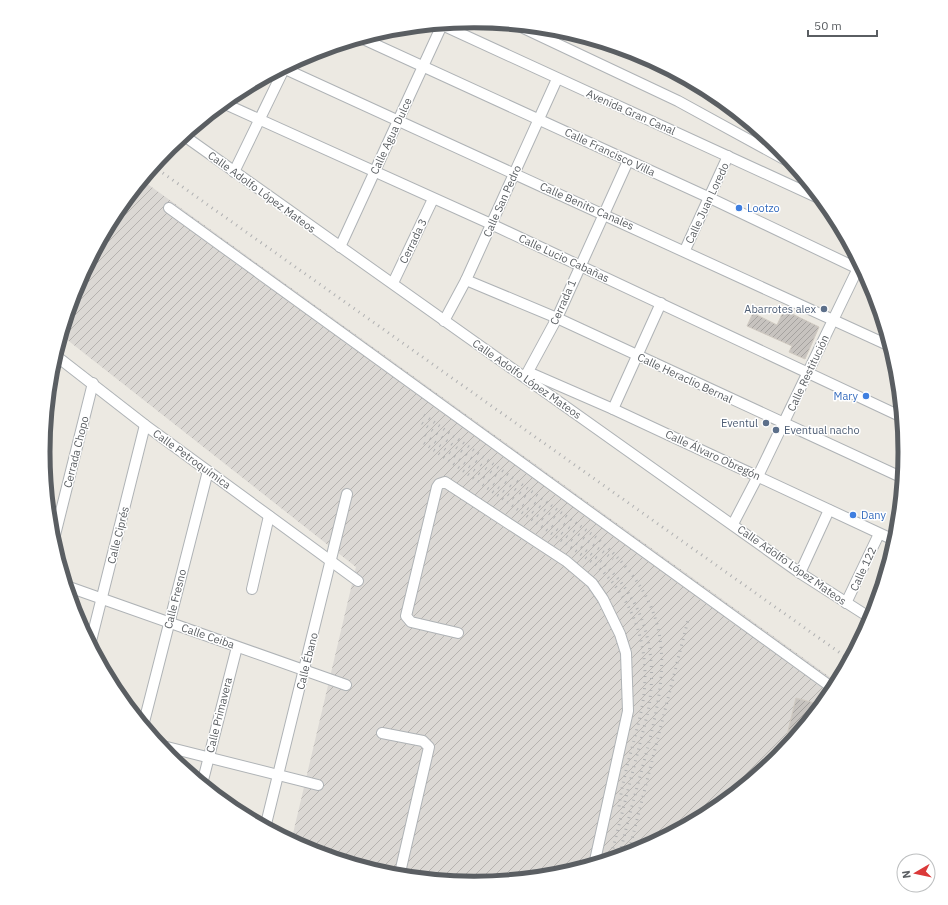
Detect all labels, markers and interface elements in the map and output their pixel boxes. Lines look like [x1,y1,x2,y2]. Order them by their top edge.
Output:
scale bar [808,12,877,38]
text: 50 m [814,18,842,33]
street label: Avenida Gran Canal [584,86,678,138]
street label: Calle Agua Dulce [367,95,415,177]
street label: Calle Francisco Villa [562,125,658,179]
street label: Calle Adolfo López Mateos [205,148,319,236]
street label: Calle Juan Loredo [682,160,732,246]
street label: Calle San Pedro [480,163,524,239]
street label: Calle Benito Canales [538,179,636,233]
place label: Lootzo [747,201,780,215]
marker: Lootzo [734,203,744,213]
street label: Cerrada 3 [396,216,430,266]
street label: Calle Lucio Cabañas [516,231,612,285]
street label: Cerrada 1 [547,277,579,327]
place label: Abarrotes alex [744,302,816,316]
marker: Abarrotes alex [819,304,829,314]
street label: Calle Restitución [784,332,832,414]
street label: Calle Adolfo López Mateos [470,336,584,422]
street label: Calle Heraclio Bernal [635,350,735,406]
place label: Mary [834,389,858,403]
marker: Mary [861,391,871,401]
street label: Cerrada Chopo [60,415,92,489]
place label: Eventul [721,416,758,430]
marker: Eventul [761,418,771,428]
place label: Eventual nacho [784,423,860,437]
marker: Eventual nacho [771,425,781,435]
street label: Calle Petroquímica [150,426,234,492]
street label: Calle Álvaro Obregón [663,427,763,483]
street label: Calle Ciprés [104,505,132,565]
place label: Dany [861,508,886,522]
marker: Dany [848,510,858,520]
street label: Calle Adolfo López Mateos [735,522,849,608]
street label: Calle 122 [847,545,879,593]
street label: Calle Fresno [161,568,189,630]
street label: Calle Ceiba [180,620,236,652]
street label: Calle Ébano [293,631,321,691]
street label: Calle Primavera [203,676,235,754]
north arrow [896,853,936,893]
text: N [899,870,914,880]

